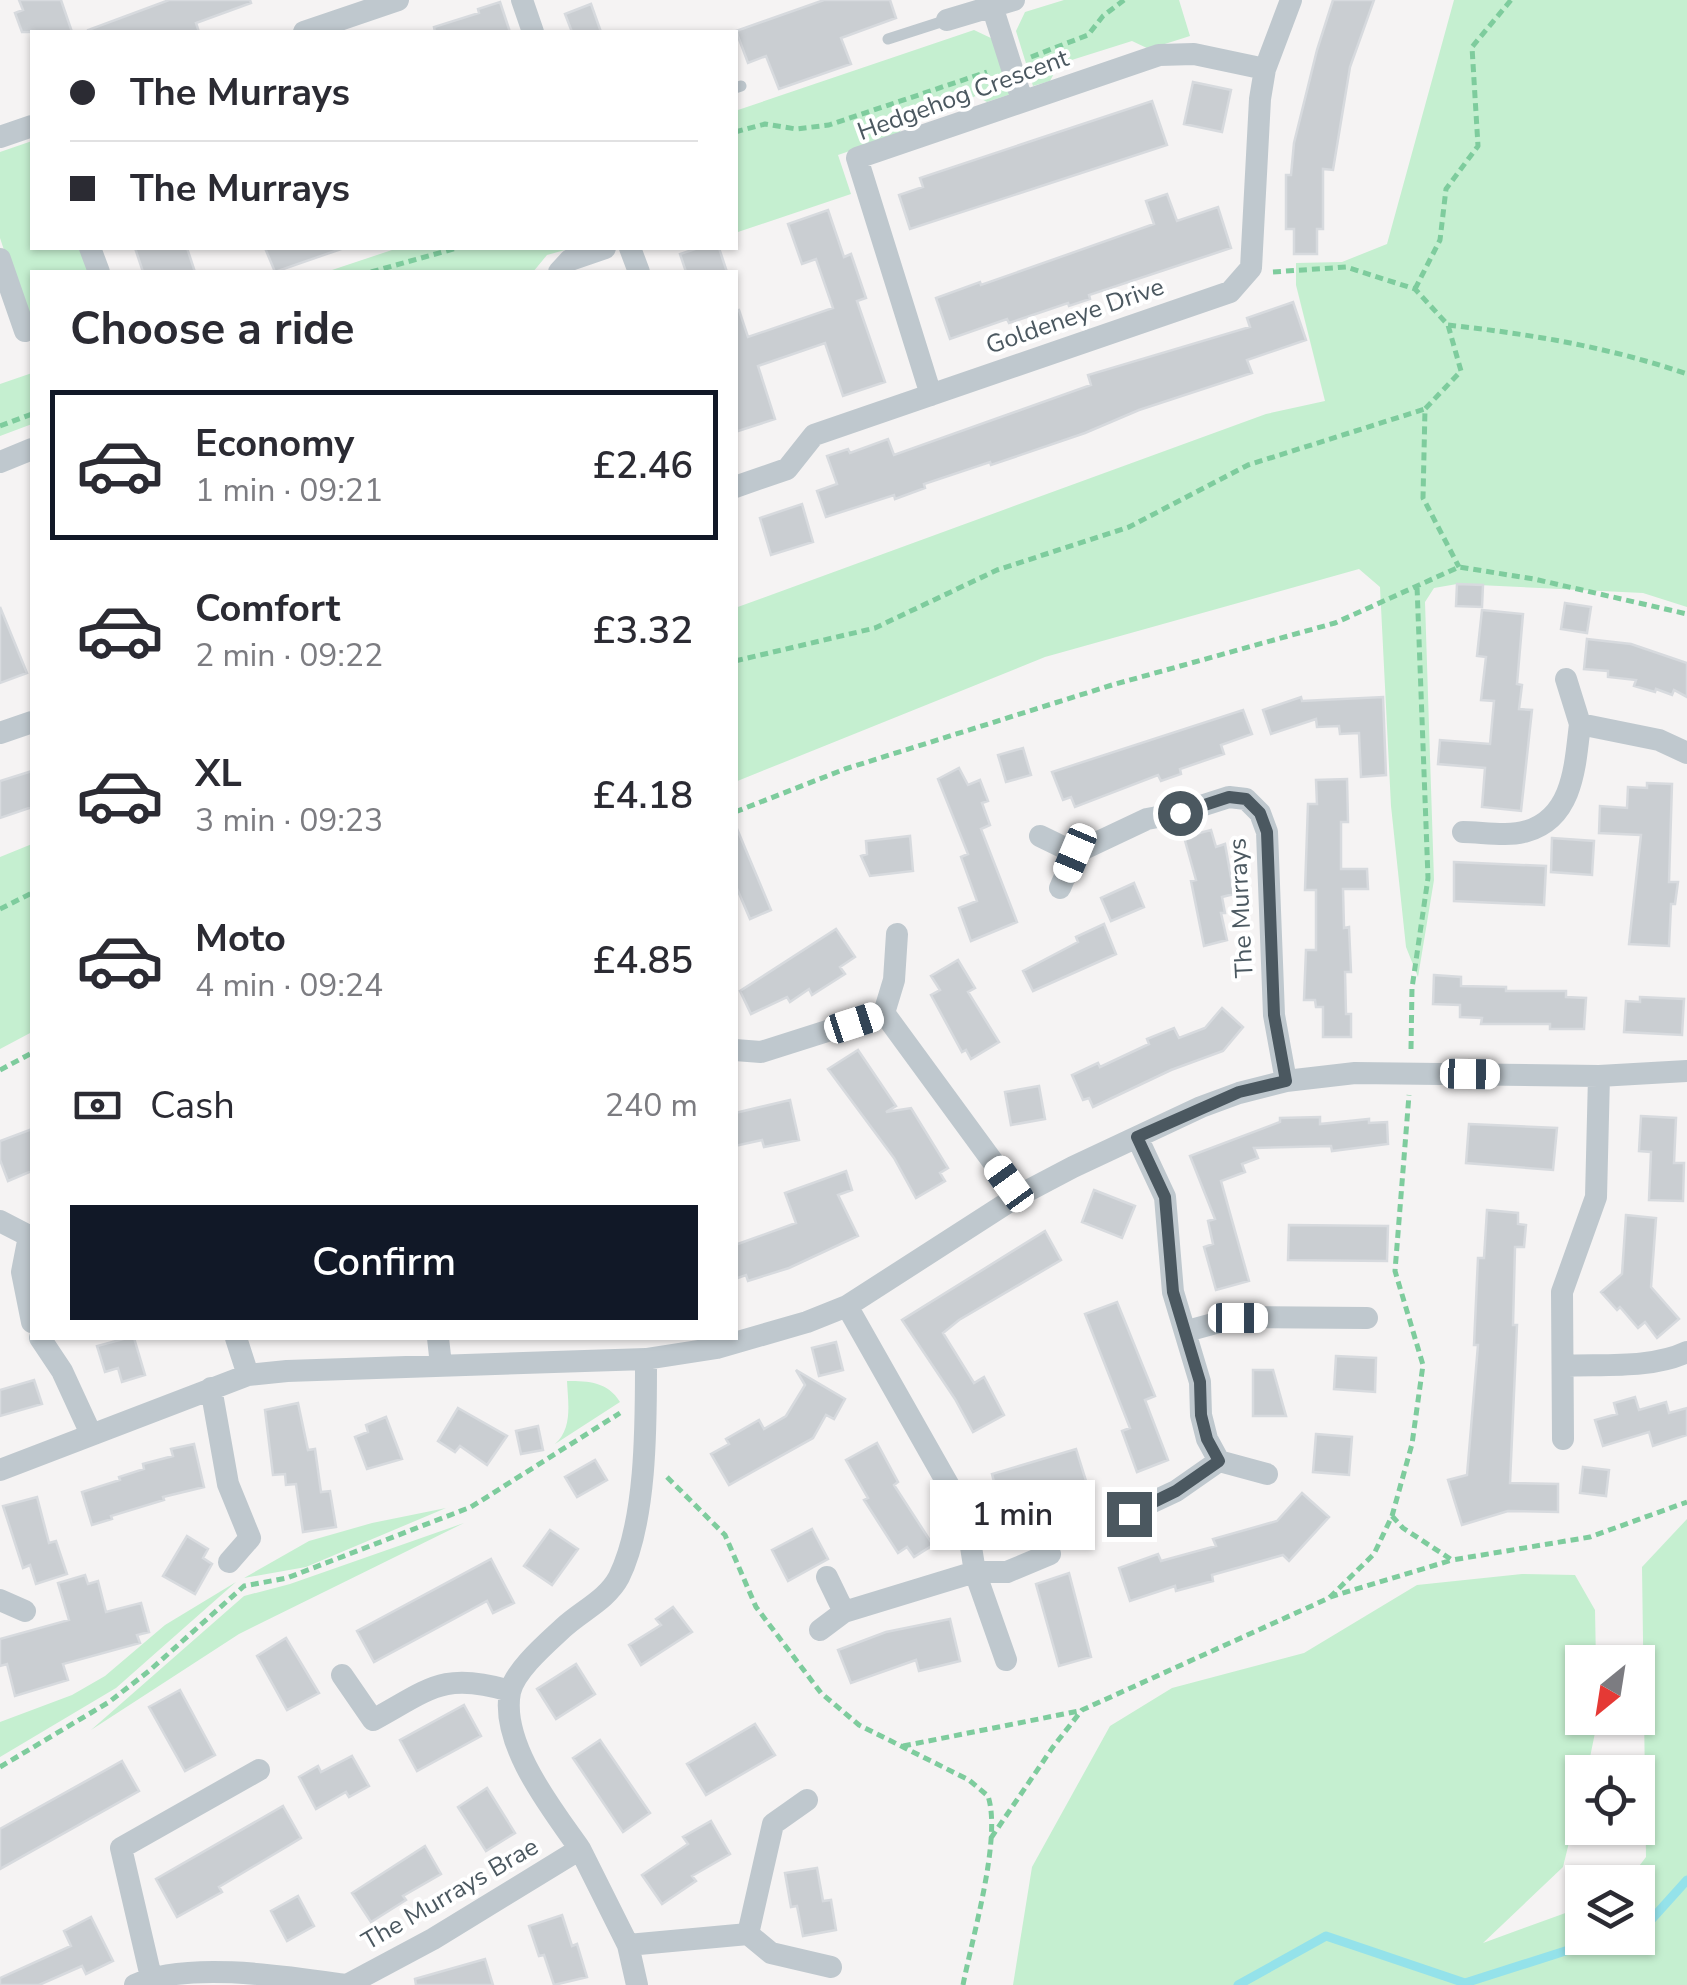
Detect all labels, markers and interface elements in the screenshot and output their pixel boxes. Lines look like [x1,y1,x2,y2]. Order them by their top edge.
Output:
street label: Hedgehog Crescent [853,41,1074,149]
text: The Murrays [130,67,350,118]
text: The Murrays [130,163,350,214]
street label: Goldeneye Drive [981,270,1169,362]
text: Choose a ride [70,299,355,360]
text: Economy [195,418,354,469]
icon: car [75,420,165,510]
text: £2.46 [593,440,693,491]
text: 1 min · 09:21 [195,469,383,512]
text: Comfort [195,583,340,634]
icon: car [75,585,165,675]
text: £3.32 [593,605,693,656]
text: 2 min · 09:22 [195,634,383,677]
text: XL [195,748,242,799]
icon: car [75,750,165,840]
text: £4.18 [593,770,693,821]
route start [1158,791,1203,836]
text: 3 min · 09:23 [195,799,383,842]
car [1049,820,1101,886]
street label: The Murrays [1220,837,1262,979]
text: Moto [195,913,286,964]
icon: car [75,915,165,1005]
text: £4.85 [593,935,693,986]
text: 4 min · 09:24 [195,964,383,1007]
car [821,999,887,1047]
car [1440,1058,1500,1090]
icon: cash [70,1078,125,1133]
text: Cash [150,1080,235,1131]
text: 240 m [605,1084,698,1127]
car [979,1151,1039,1217]
button: Confirm [70,1205,698,1320]
car [1208,1303,1268,1333]
callout: 1 min [929,1479,1094,1549]
route end [1107,1492,1152,1537]
text: 1 min [972,1493,1053,1536]
north arrow [1565,1645,1655,1735]
map controls [1565,1645,1655,1955]
button: locate [1565,1755,1655,1845]
street label: The Murrays Brae [355,1830,545,1958]
button: layers [1565,1865,1655,1955]

